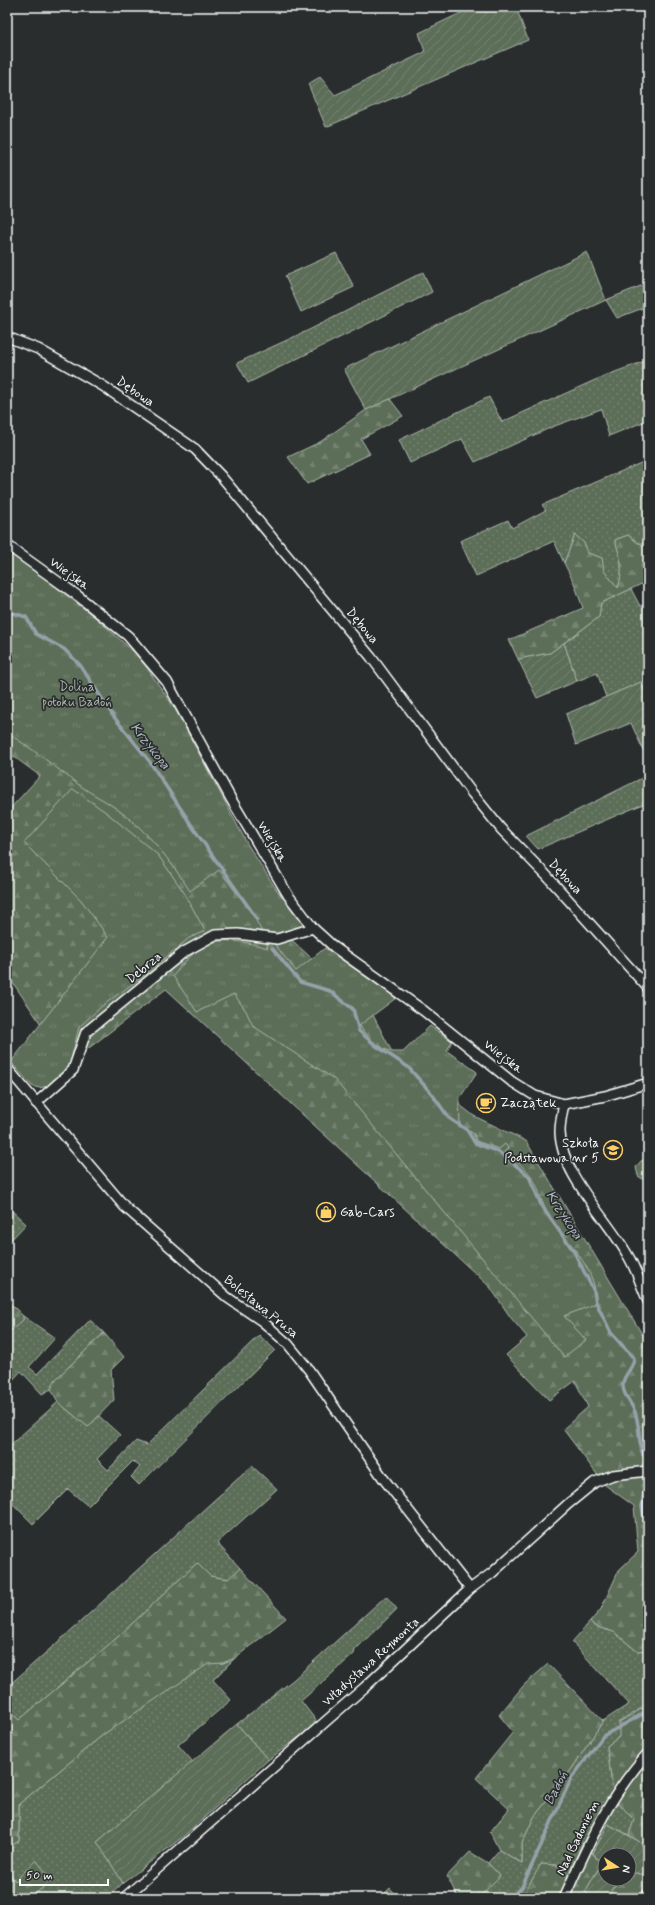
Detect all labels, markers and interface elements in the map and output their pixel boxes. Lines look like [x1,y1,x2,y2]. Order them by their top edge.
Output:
street label: Dębowa [113,373,157,411]
street label: Wiejska [46,554,92,594]
street label: Dębowa [342,604,382,648]
park label: Dolina potoku Badoń [42,679,112,711]
water label: Krzykopa [126,719,174,773]
street label: Wiejska [253,818,291,866]
street label: Dębowa [544,856,586,898]
street label: Debrza [123,948,165,988]
street label: Wiejska [480,1036,526,1078]
cafe icon: Zaczątek [475,1092,497,1114]
place label: Zaczątek [500,1095,557,1112]
place label: Szkoła Podstawowa nr 5 [504,1135,599,1167]
school or university icon: Szkoła Podstawowa nr 5 [602,1139,624,1161]
water label: Krzykopa [542,1187,587,1243]
shop icon: Gab-Cars [315,1201,337,1223]
place label: Gab-Cars [340,1204,395,1221]
street label: Bolesława Prusa [220,1272,302,1343]
street label: Władysława Reymonta [319,1614,423,1710]
water label: Badoń [540,1768,572,1808]
street label: Nad Badoniem [552,1798,604,1878]
north arrow [597,1847,637,1887]
scale bar [20,1861,108,1887]
text: N [618,1864,633,1874]
text: 50 m [26,1868,53,1884]

